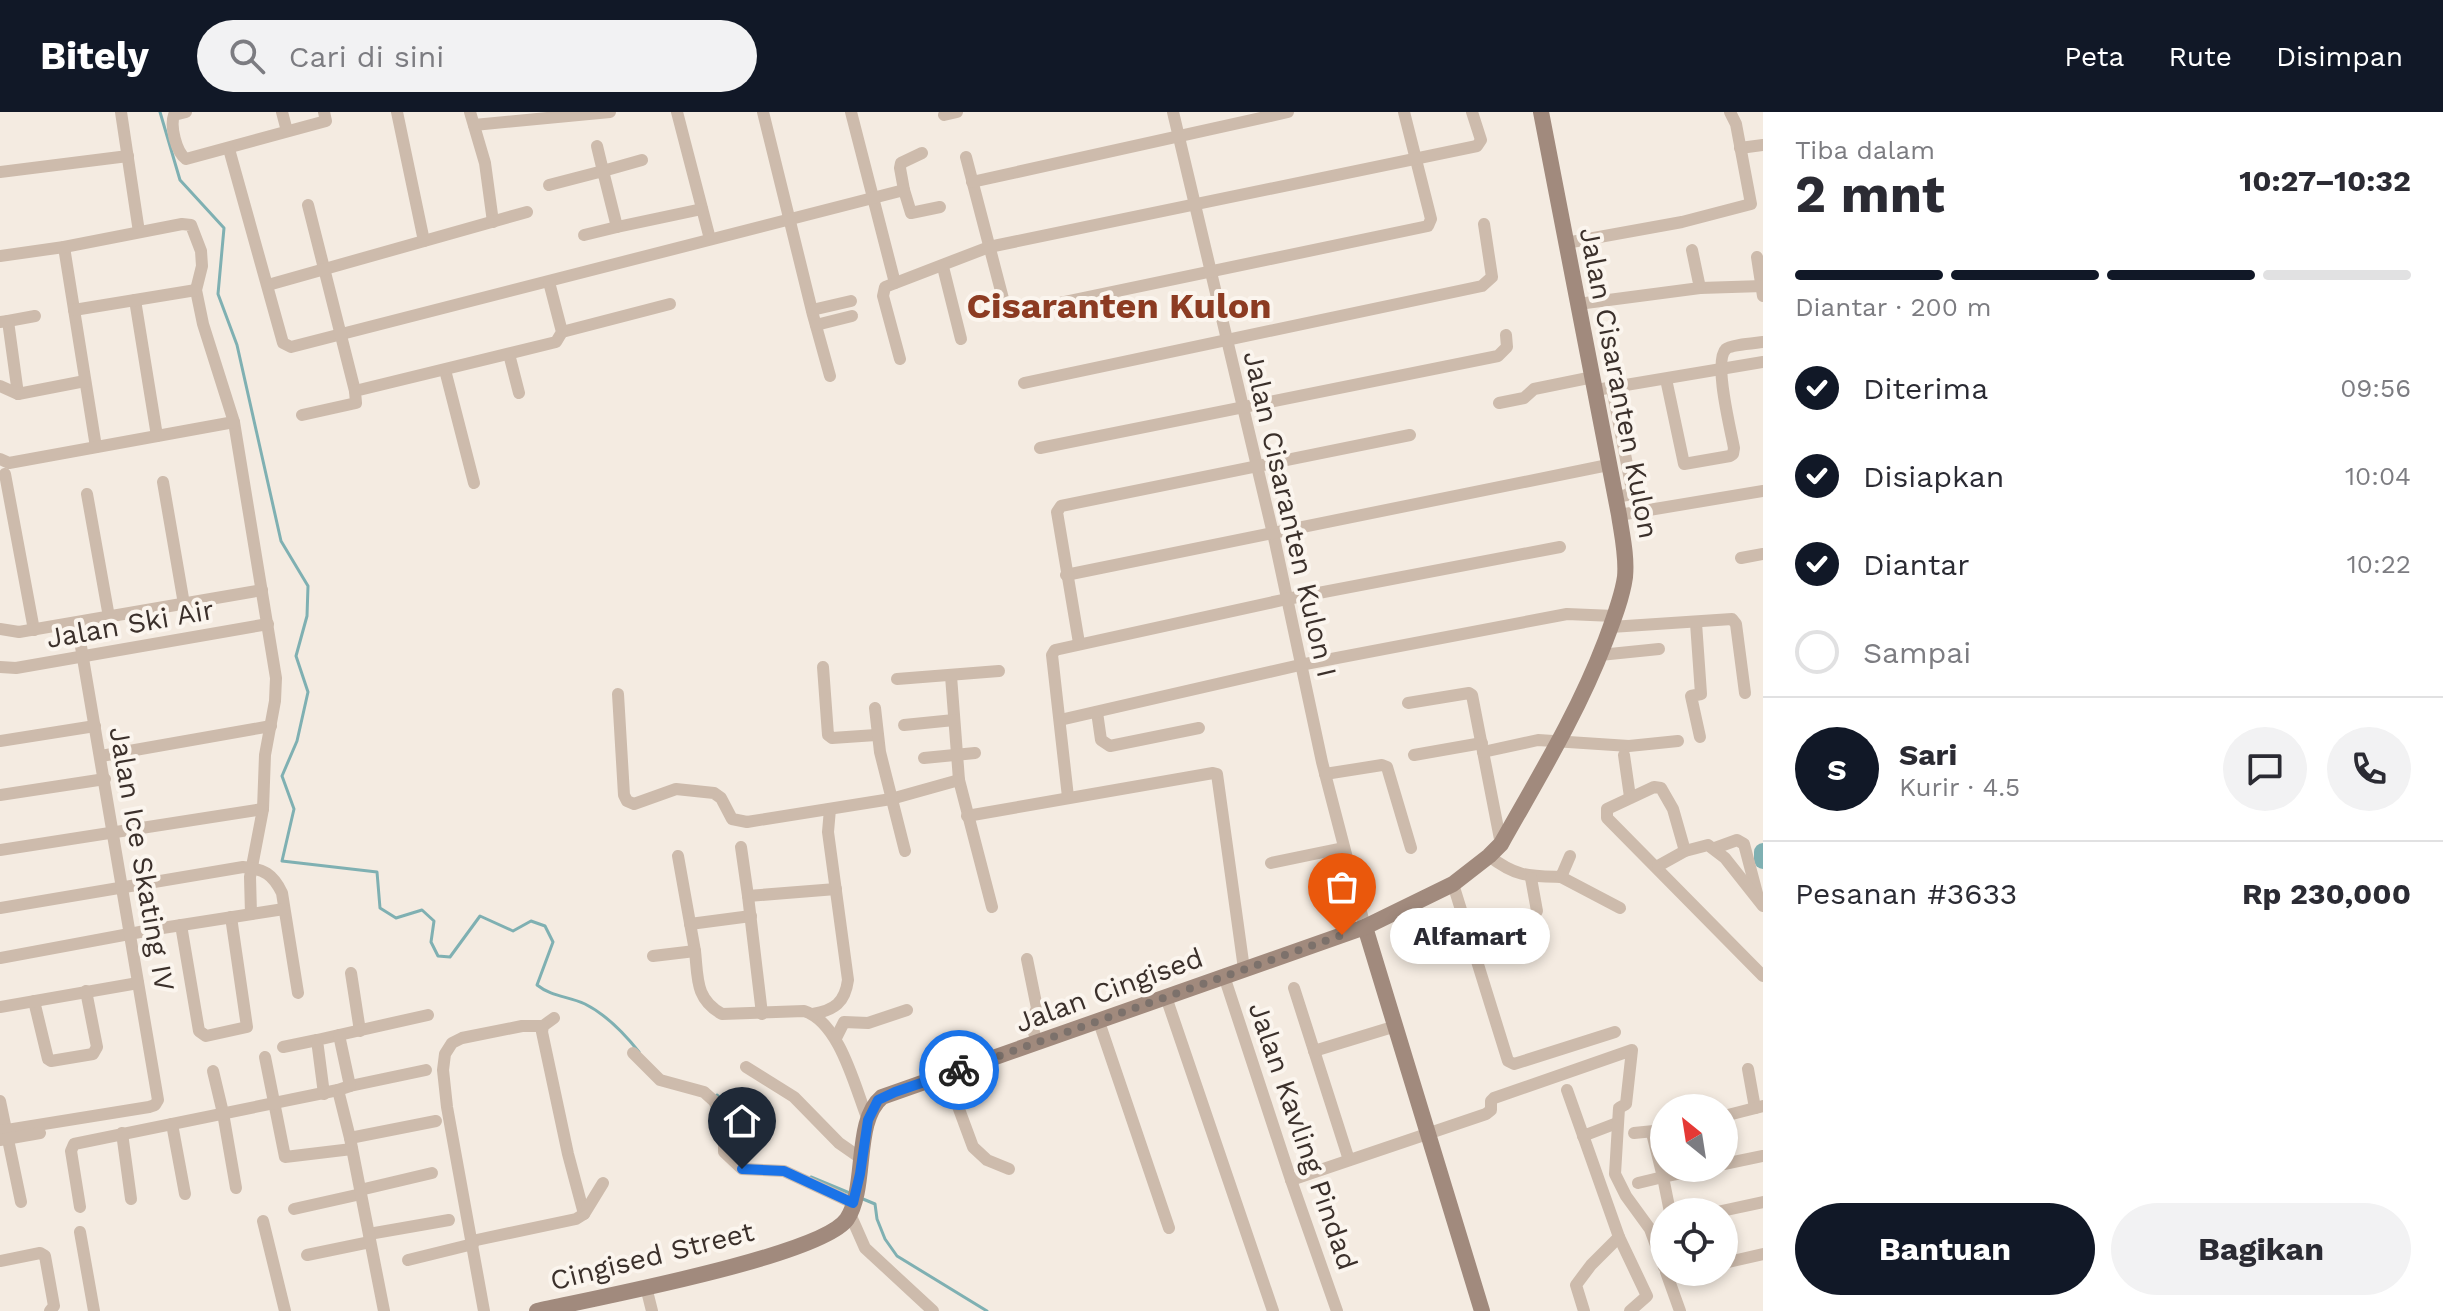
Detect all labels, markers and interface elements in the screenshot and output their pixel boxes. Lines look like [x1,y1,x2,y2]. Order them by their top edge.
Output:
search box [197,20,757,92]
text: Bitely [40,34,149,78]
icon: search [225,34,269,78]
text: Cari di sini [289,39,444,74]
text: Peta [2064,40,2124,73]
text: Rute [2168,40,2232,73]
text: Disimpan [2276,40,2403,73]
text: Tiba dalam [1795,135,1935,165]
text: 10:27–10:32 [2239,163,2411,198]
text: 2 mnt [1795,164,1945,225]
street label: Jalan Cisaranten Kulon [1573,225,1665,541]
district label: Cisaranten Kulon [966,285,1272,327]
text: Diantar · 200 m [1795,292,1992,322]
street label: Jalan Cisaranten Kulon I [1236,348,1344,680]
icon: check [1795,366,1839,410]
text: Diterima [1863,371,1988,406]
text: 09:56 [2340,373,2411,403]
icon: check [1795,454,1839,498]
text: Disiapkan [1863,459,2004,494]
text: 10:04 [2345,461,2411,491]
icon: check [1795,542,1839,586]
text: Diantar [1863,547,1970,582]
text: 10:22 [2347,549,2411,579]
street label: Jalan Ski Air [44,593,216,655]
text: Sampai [1863,635,1971,670]
street label: Jalan Ice Skating IV [102,724,182,994]
button: chat [2223,727,2307,811]
button: phone [2327,727,2411,811]
text: Sari [1899,737,1957,772]
text: S [1827,752,1847,787]
text: Kurir · 4.5 [1899,772,2020,802]
pin [1308,853,1376,935]
icon: bag [1320,865,1364,909]
text: Pesanan #3633 [1795,876,2017,911]
text: Rp 230,000 [2242,876,2411,911]
callout: Alfamart [1390,907,1550,963]
text: Alfamart [1413,921,1527,951]
street label: Jalan Cingised [1011,941,1207,1039]
street label: Jalan Kavling Pindad [1242,998,1364,1274]
courier [919,1030,999,1110]
icon: bike [937,1048,981,1092]
pin [708,1087,776,1169]
north arrow [1650,1094,1738,1182]
map controls [1650,1094,1738,1286]
icon: home [720,1099,764,1143]
button: locate [1650,1198,1738,1286]
button: Bantuan [1795,1203,2095,1295]
button: Bagikan [2111,1203,2411,1295]
street label: Cingised Street [547,1215,757,1297]

